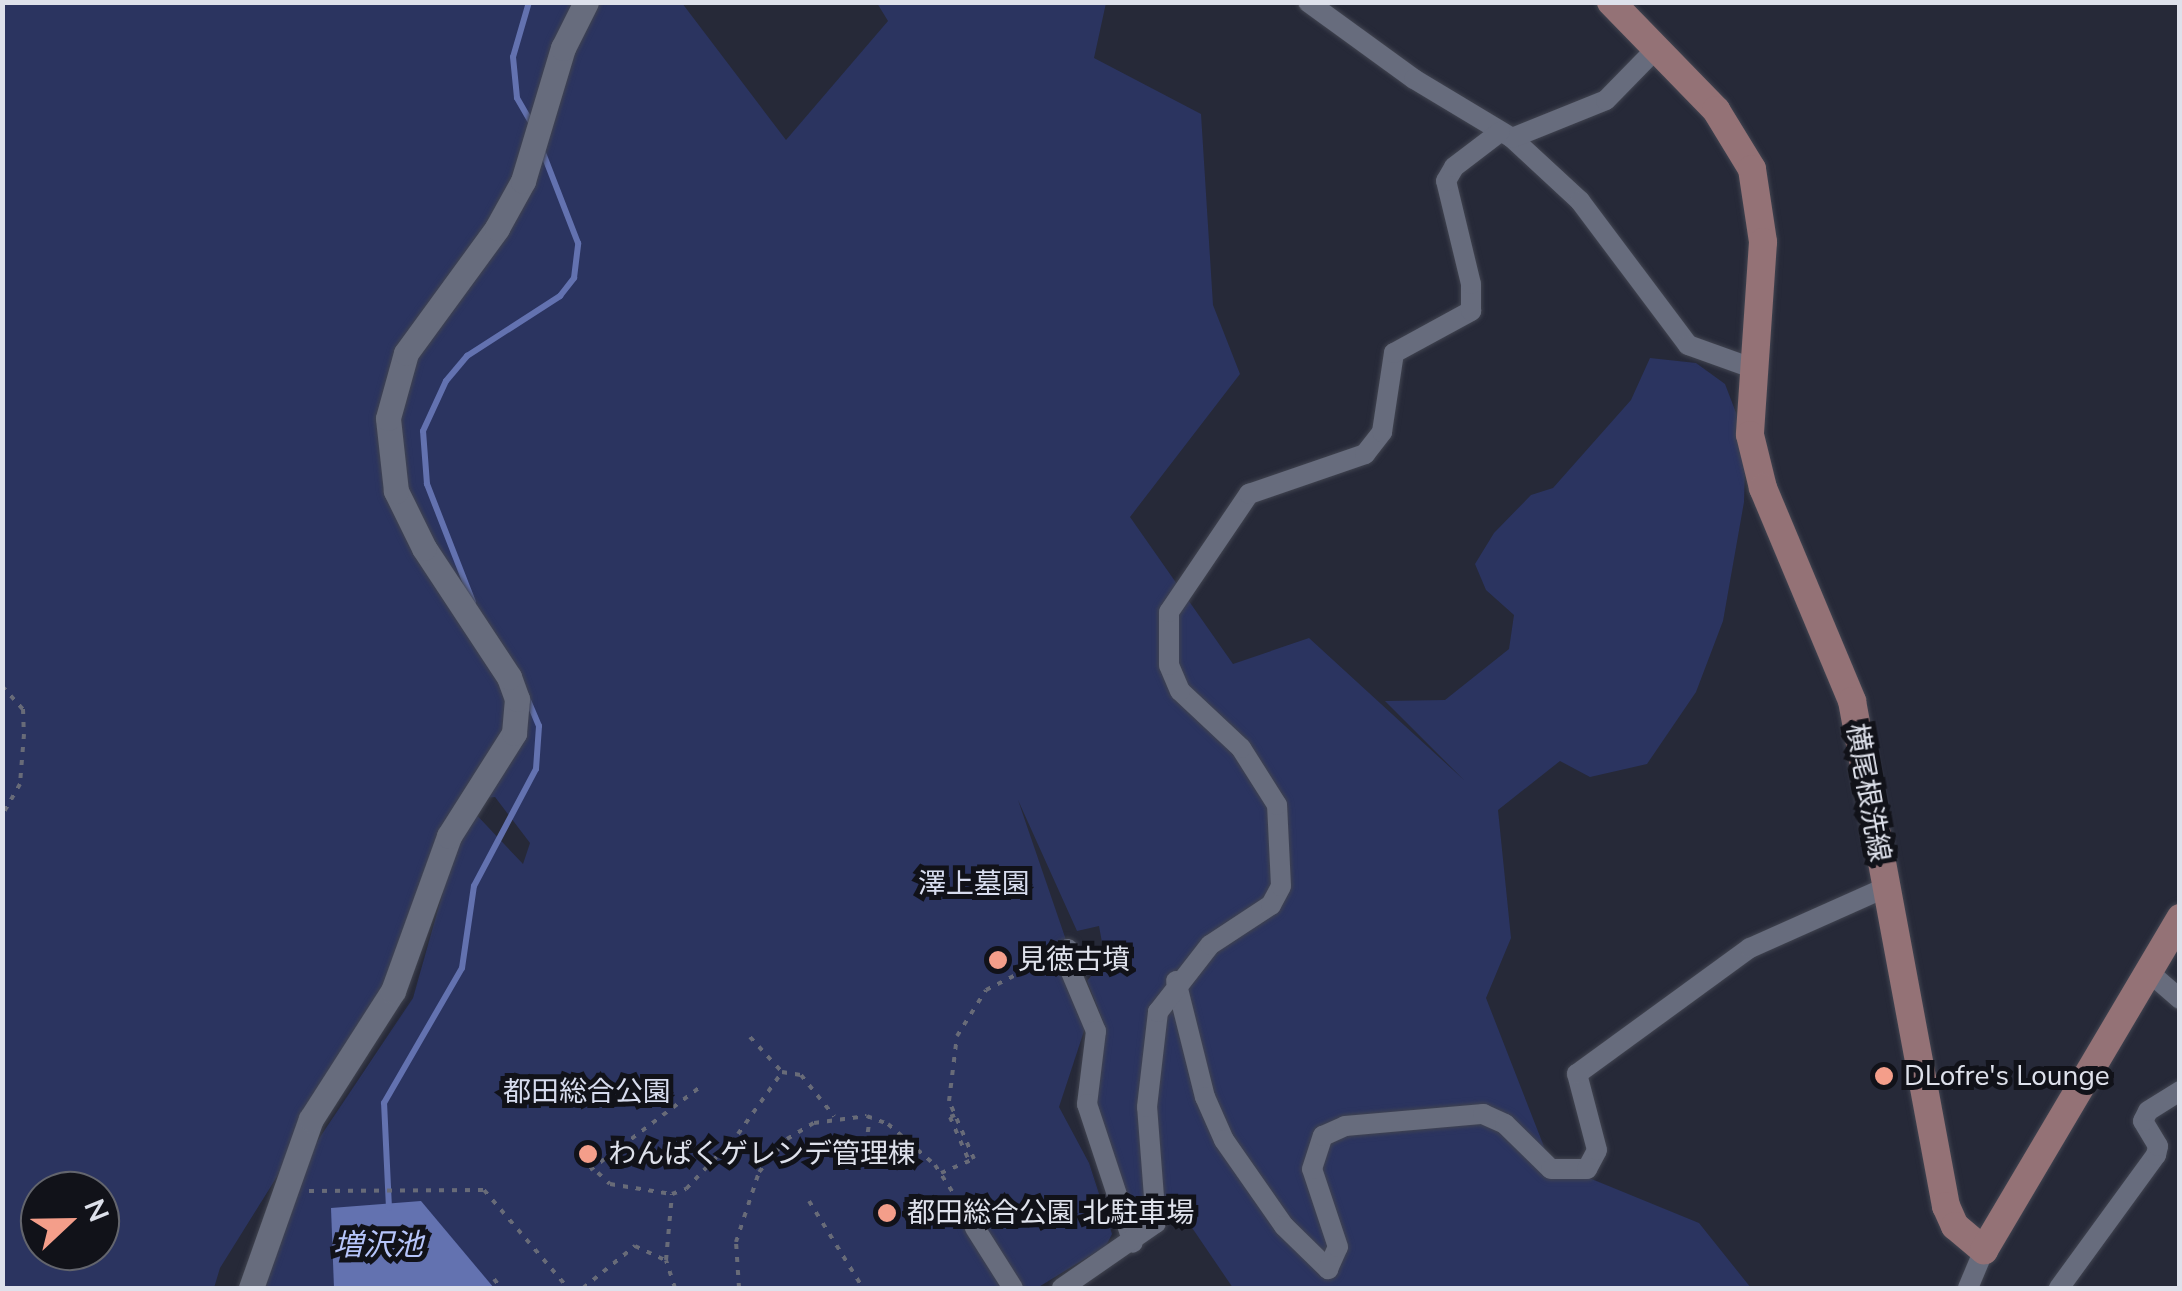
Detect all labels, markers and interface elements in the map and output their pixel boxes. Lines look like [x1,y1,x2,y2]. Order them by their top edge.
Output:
street label: 横尾根洗線 [1839,721,1897,865]
park label: 澤上墓園 [918,867,1030,901]
place label: 見徳古墳 [1018,943,1130,977]
marker: 見徳古墳 [987,949,1009,971]
place label: DLofre's Lounge [1904,1059,2110,1093]
marker: DLofre's Lounge [1873,1065,1895,1087]
park label: 都田総合公園 [503,1075,671,1109]
place label: わんぱくゲレンデ管理棟 [608,1137,916,1171]
marker: わんぱくゲレンデ管理棟 [577,1143,599,1165]
north arrow [20,1171,120,1271]
text: N [74,1194,117,1227]
place label: 都田総合公園 北駐車場 [907,1196,1194,1230]
marker: 都田総合公園 北駐車場 [876,1202,898,1224]
water label: 増沢池 [333,1228,423,1264]

